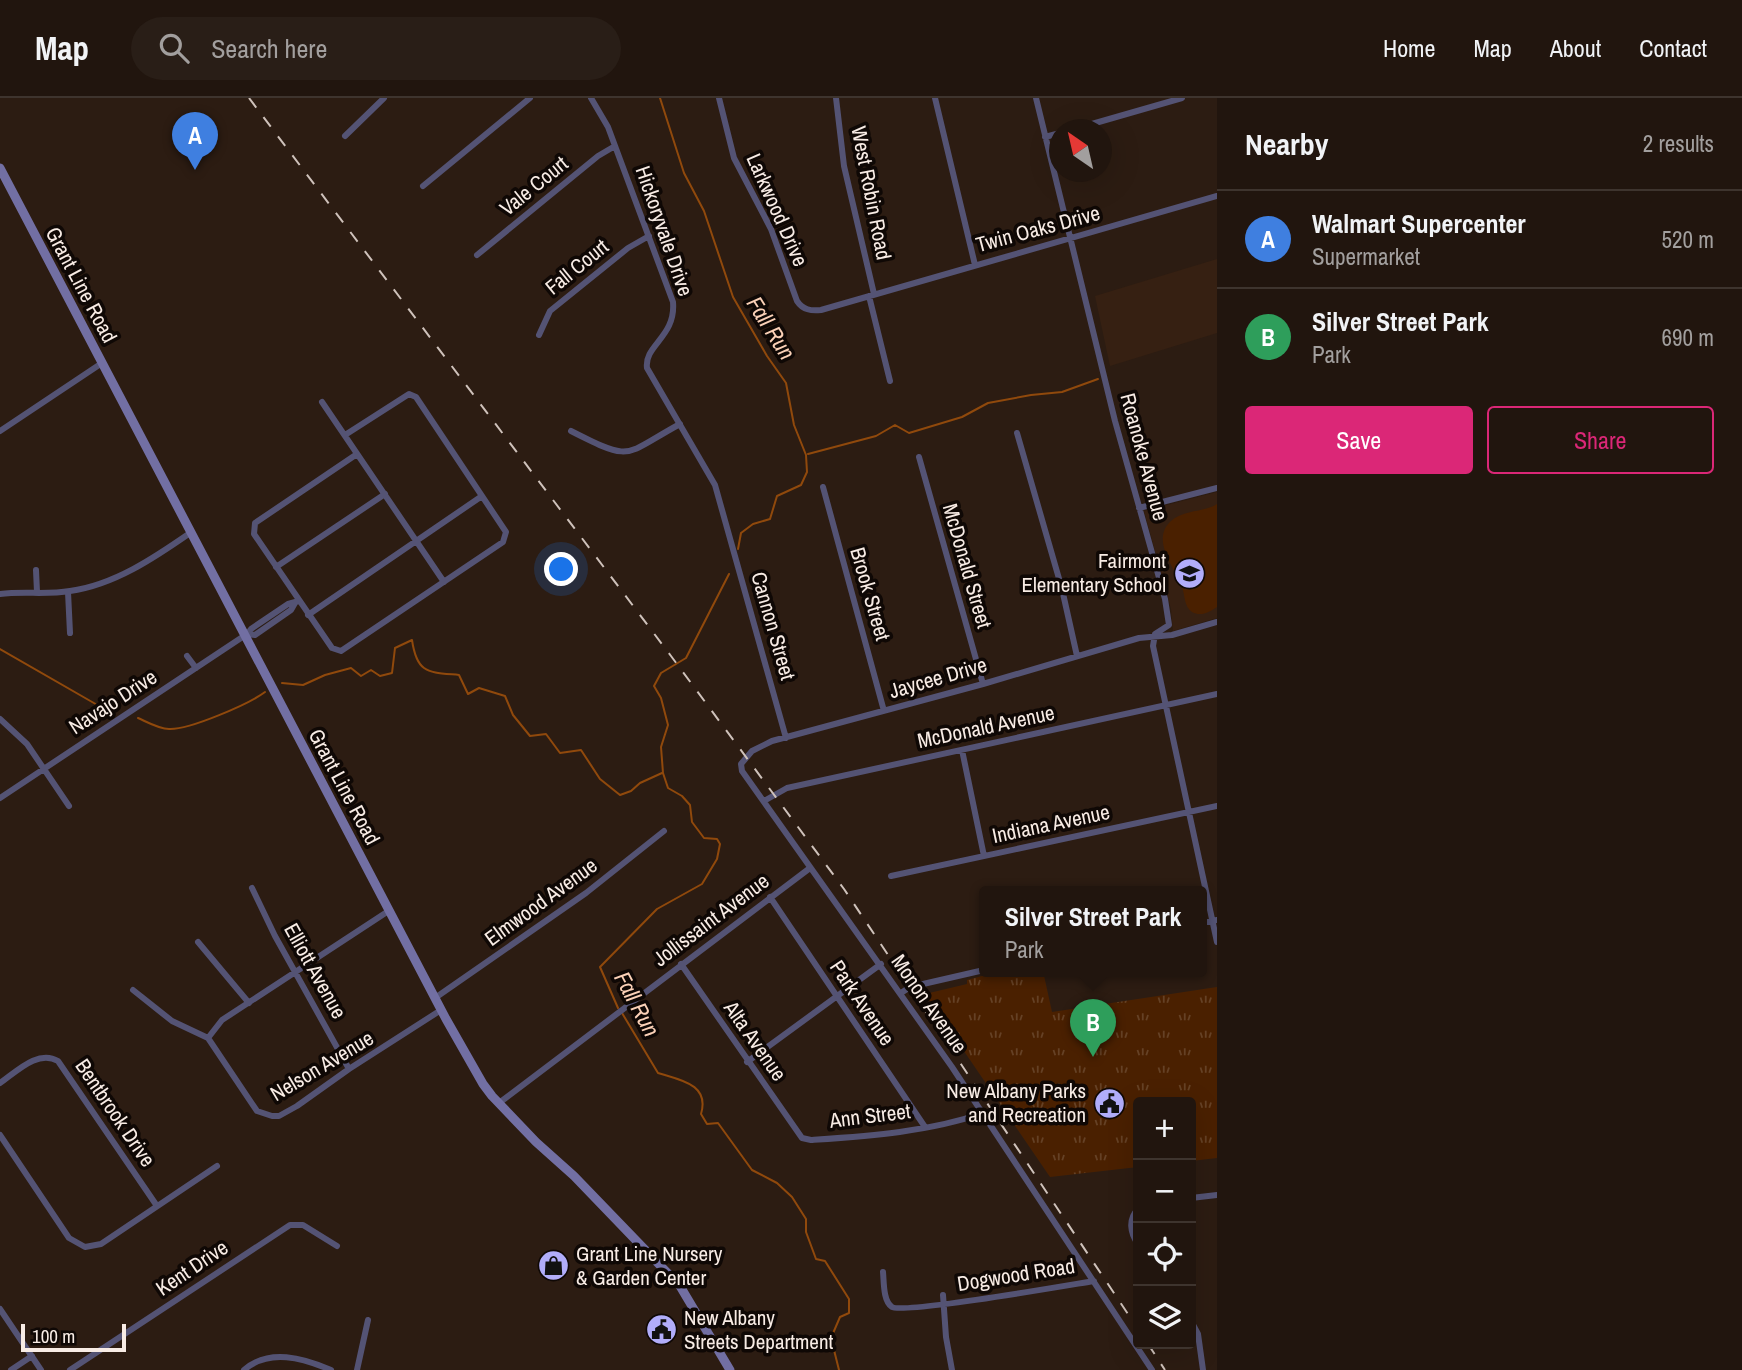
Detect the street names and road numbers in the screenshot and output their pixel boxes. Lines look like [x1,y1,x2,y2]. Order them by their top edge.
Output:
street label: West Robin Road [844,124,899,262]
street label: Vale Court [493,149,574,222]
street label: Larkwood Drive [740,149,815,271]
street label: Hickoryvale Drive [629,162,700,300]
street label: Twin Oaks Drive [973,198,1103,259]
street label: Grant Line Road [39,222,124,348]
street label: Fall Court [539,232,615,301]
street label: Roanoke Avenue [1114,390,1175,524]
street label: McDonald Street [936,500,999,632]
street label: Brook Street [843,544,898,644]
street label: Cannon Street [744,568,803,683]
street label: Jaycee Drive [886,650,990,705]
street label: Navajo Drive [63,662,162,741]
street label: McDonald Avenue [915,698,1057,755]
street label: Grant Line Road [302,724,387,850]
street label: Indiana Avenue [989,797,1112,850]
street label: Elmwood Avenue [478,851,603,952]
street label: Jollissaint Avenue [647,866,775,973]
street label: Elliott Avenue [277,918,354,1024]
street label: Monon Avenue [885,948,974,1059]
street label: Park Avenue [823,954,902,1051]
street label: Alta Avenue [717,994,794,1087]
street label: Nelson Avenue [265,1023,379,1108]
street label: Bentbrook Drive [69,1053,162,1172]
street label: Ann Street [827,1096,912,1135]
street label: Kent Drive [150,1233,234,1302]
street label: Dogwood Road [955,1251,1077,1298]

